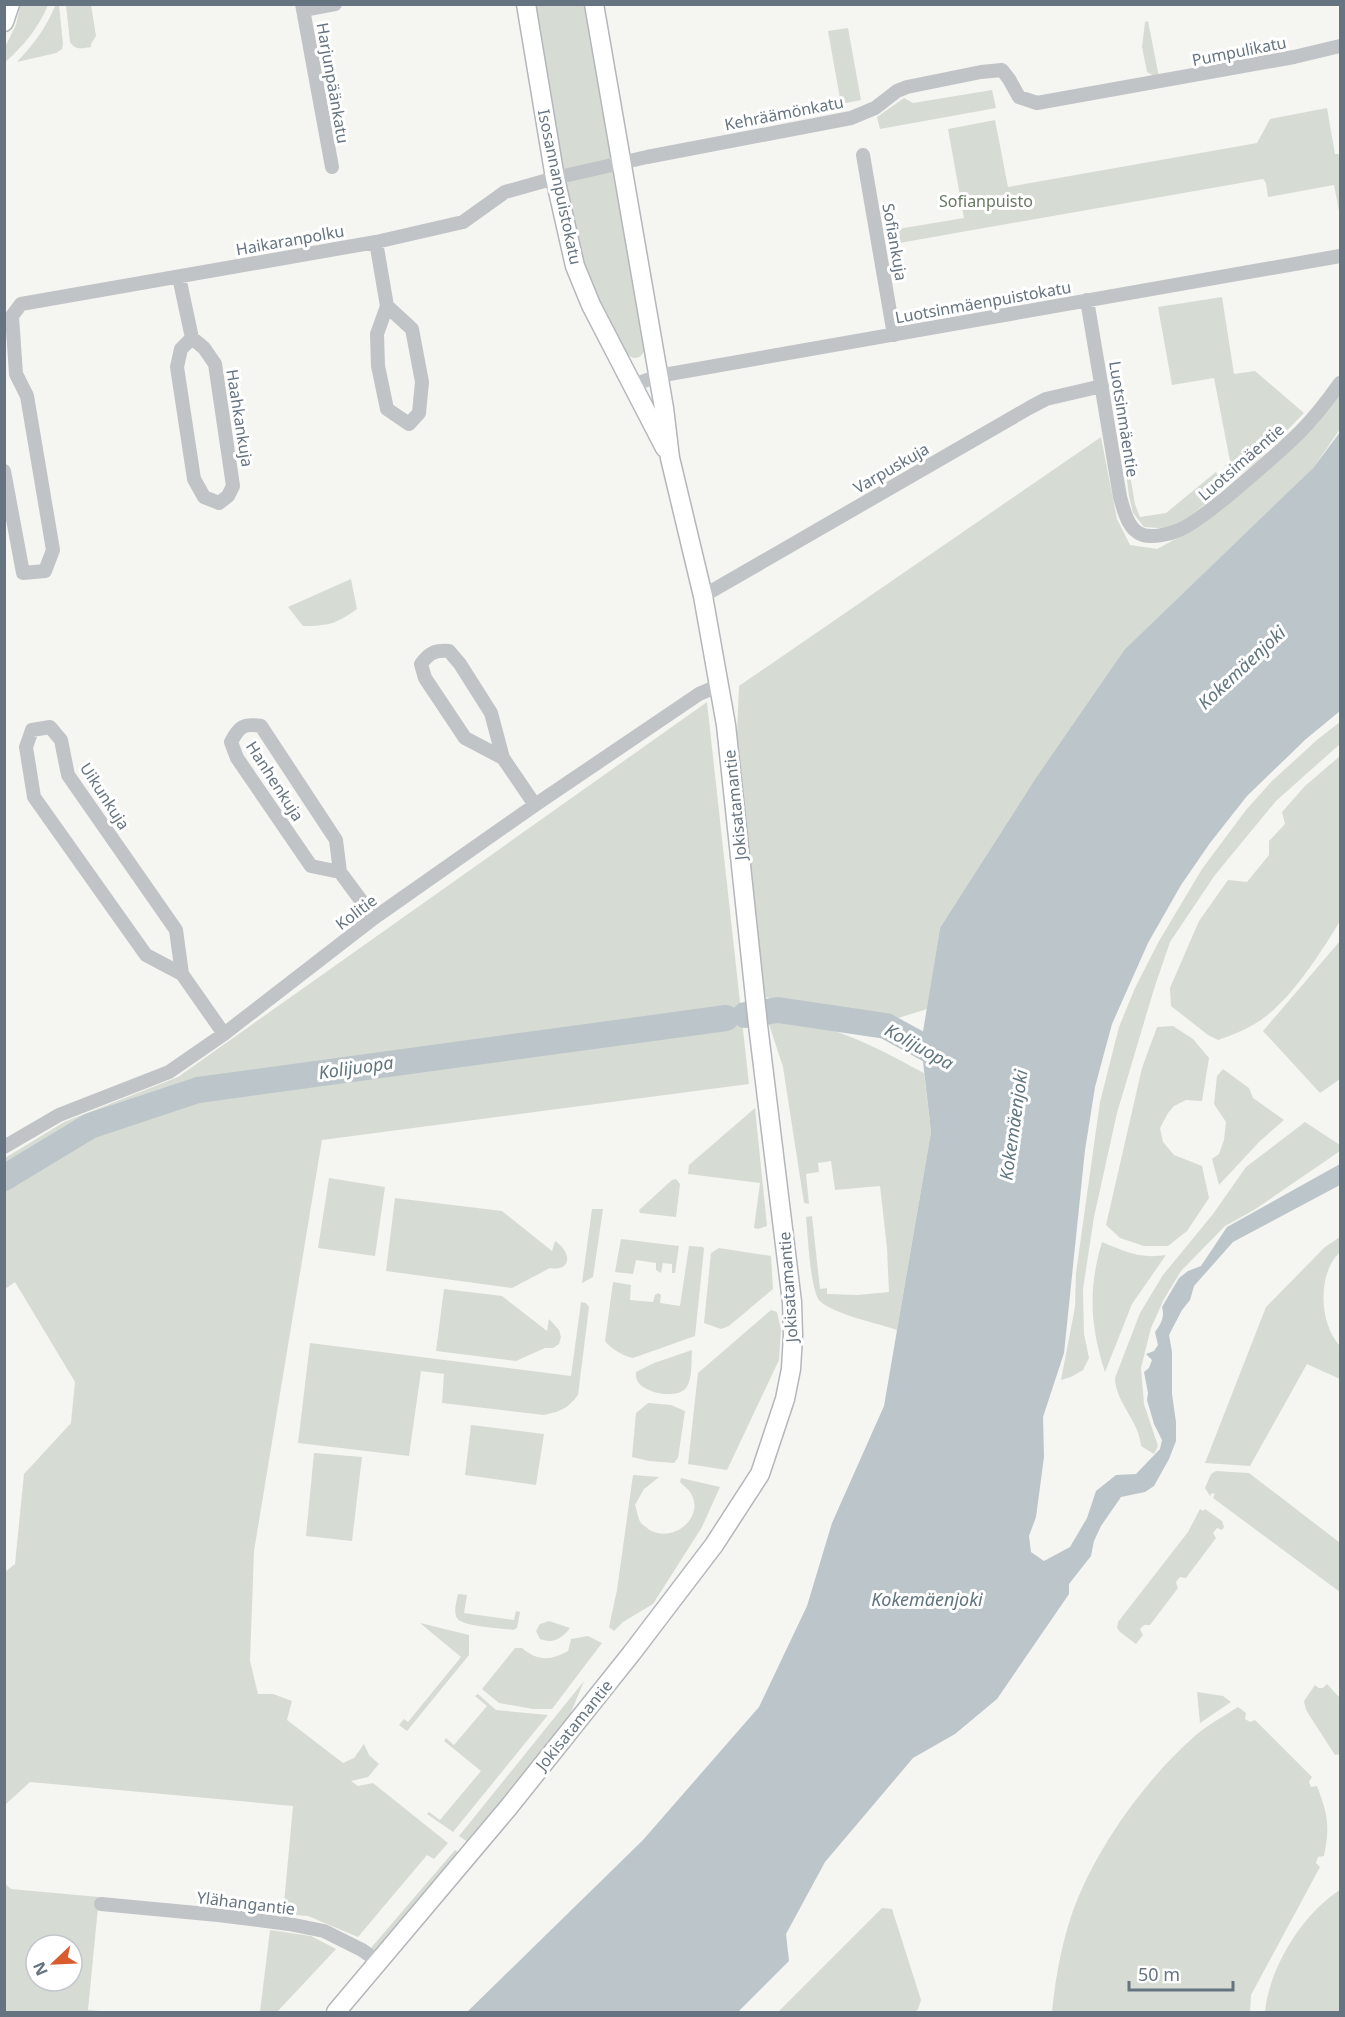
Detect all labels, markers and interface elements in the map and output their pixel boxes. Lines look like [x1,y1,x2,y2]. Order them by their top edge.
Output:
street label: Harjunpäänkatu [312,21,354,145]
street label: Pumpulikatu [1190,31,1288,71]
street label: Kehräämönkatu [723,91,845,135]
street label: Isosannanpuistokatu [533,107,587,267]
park label: Sofianpuisto [939,190,1033,212]
street label: Sofiankuja [877,201,913,283]
street label: Haikaranpolku [234,220,346,260]
street label: Luotsinmäenpuistokatu [893,276,1073,328]
street label: Luotsinmäentie [1104,359,1144,479]
street label: Haahkankuja [221,368,259,468]
street label: Luotsimäentie [1193,419,1289,505]
street label: Varpuskuja [849,438,933,498]
water label: Kokemäenjoki [1192,620,1291,714]
street label: Hanhenkuja [241,737,309,825]
street label: Jokisatamantie [718,749,752,863]
street label: Uikunkuja [75,758,135,834]
street label: Kolitie [331,889,381,935]
water label: Kolijuopa [881,1017,958,1075]
water label: Kolijuopa [317,1050,395,1084]
water label: Kokemäenjoki [993,1068,1033,1182]
street label: Jokisatamantie [773,1231,803,1345]
water label: Kokemäenjoki [871,1587,983,1611]
street label: Jokisatamantie [529,1675,617,1777]
street label: Ylähangantie [196,1886,296,1920]
north arrow [24,1933,84,1993]
scale bar [1129,1954,1232,1992]
text: N [28,1959,53,1979]
text: 50 m [1138,1962,1180,1986]

